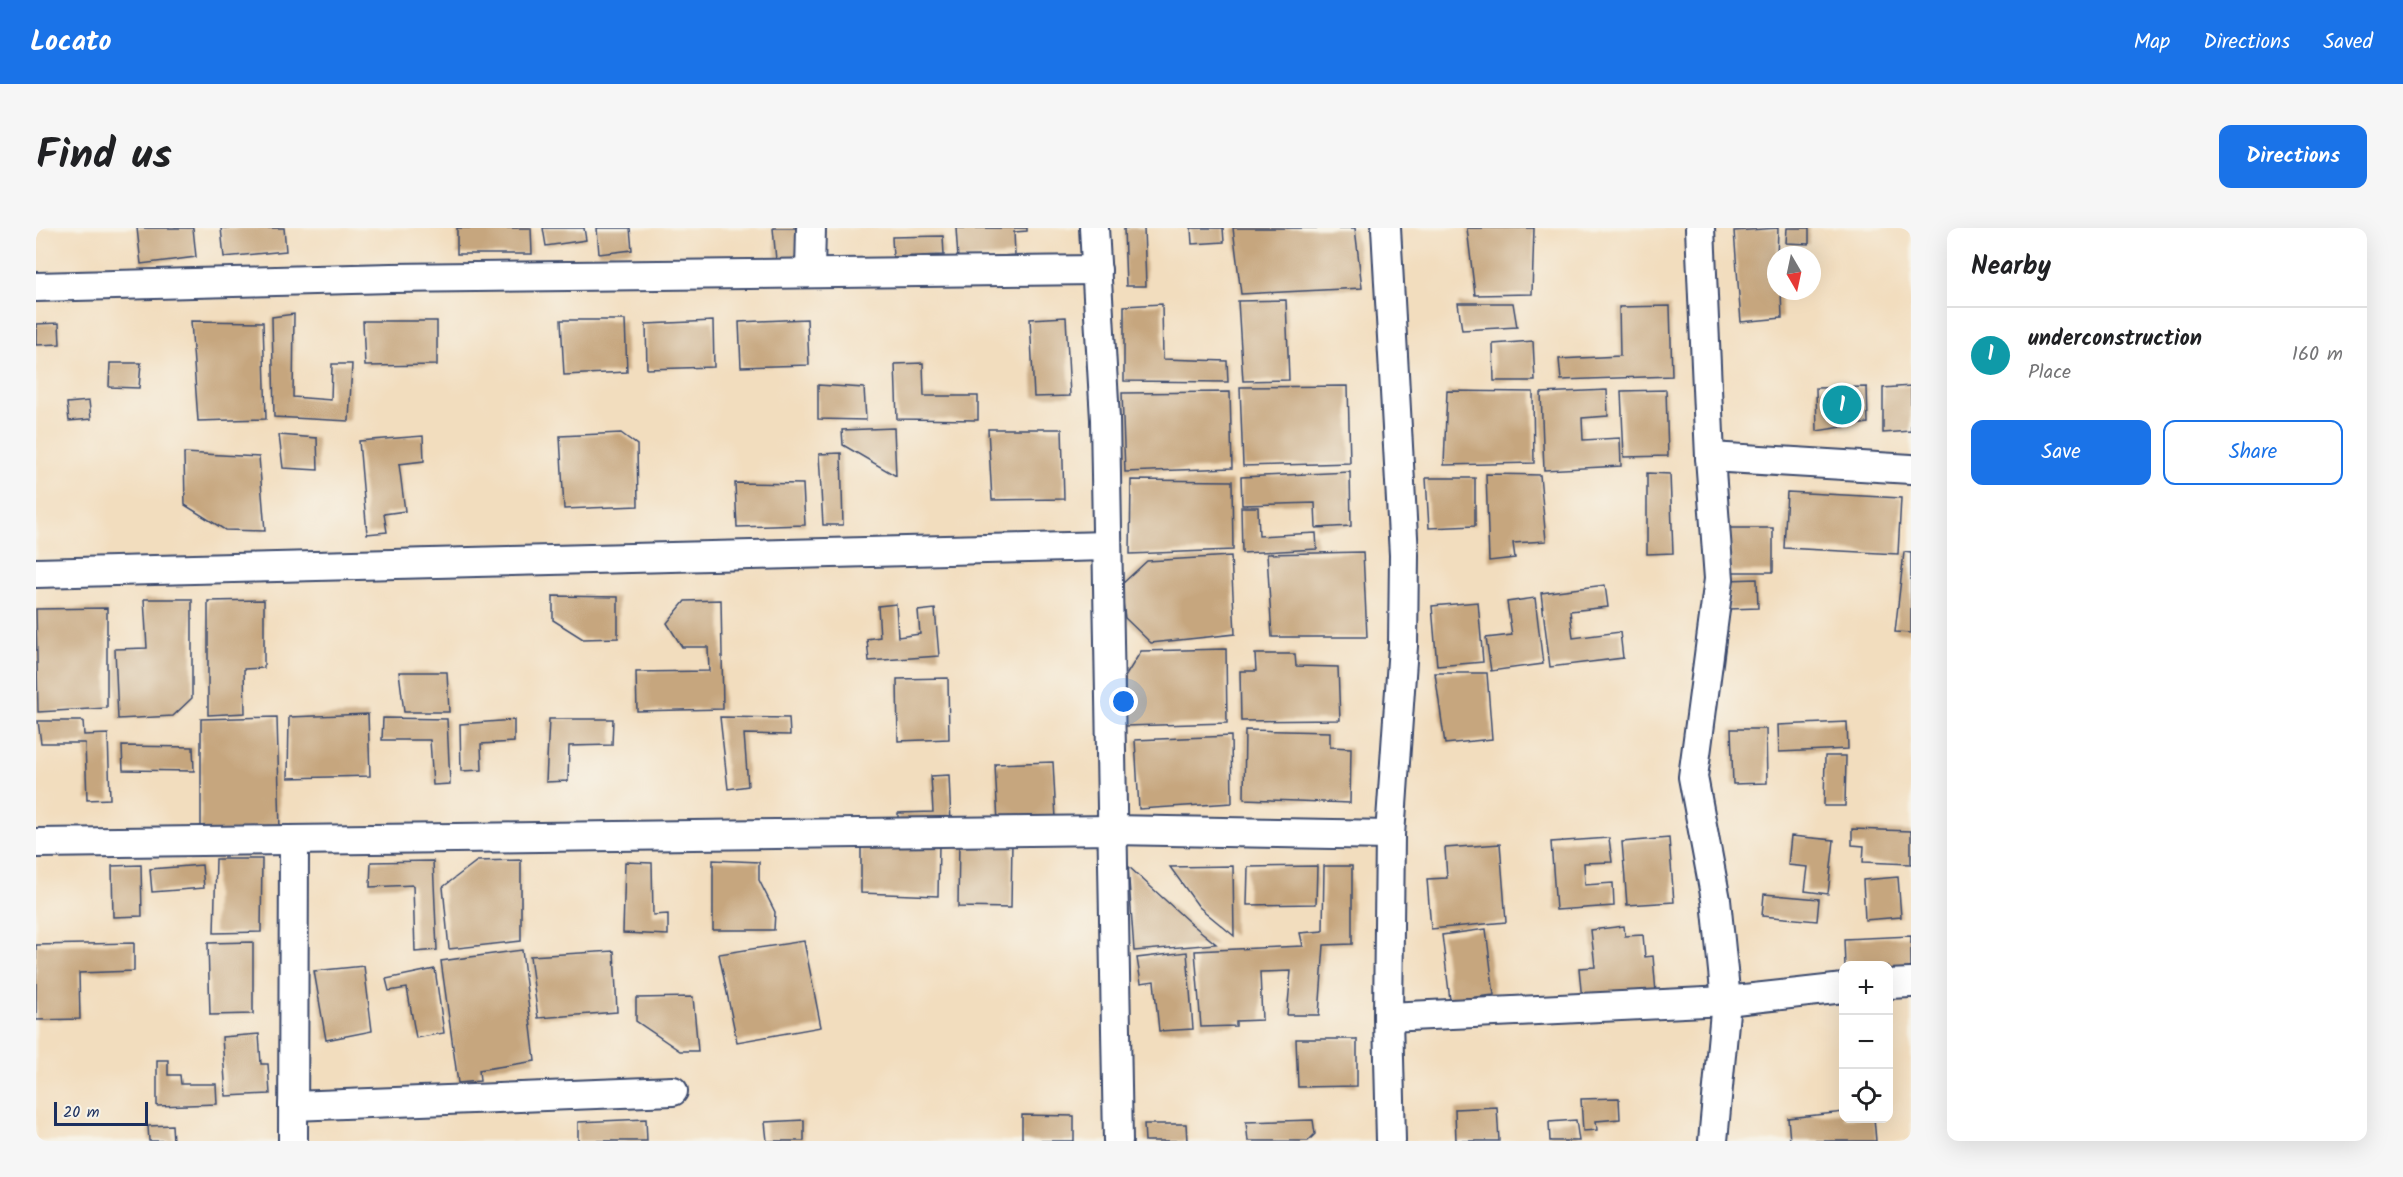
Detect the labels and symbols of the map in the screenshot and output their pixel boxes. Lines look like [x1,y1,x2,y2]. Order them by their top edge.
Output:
north arrow [1767,246,1821,300]
pin: 1 [1822,382,1862,428]
your location [1109,687,1138,716]
scale bar [54,1099,148,1126]

